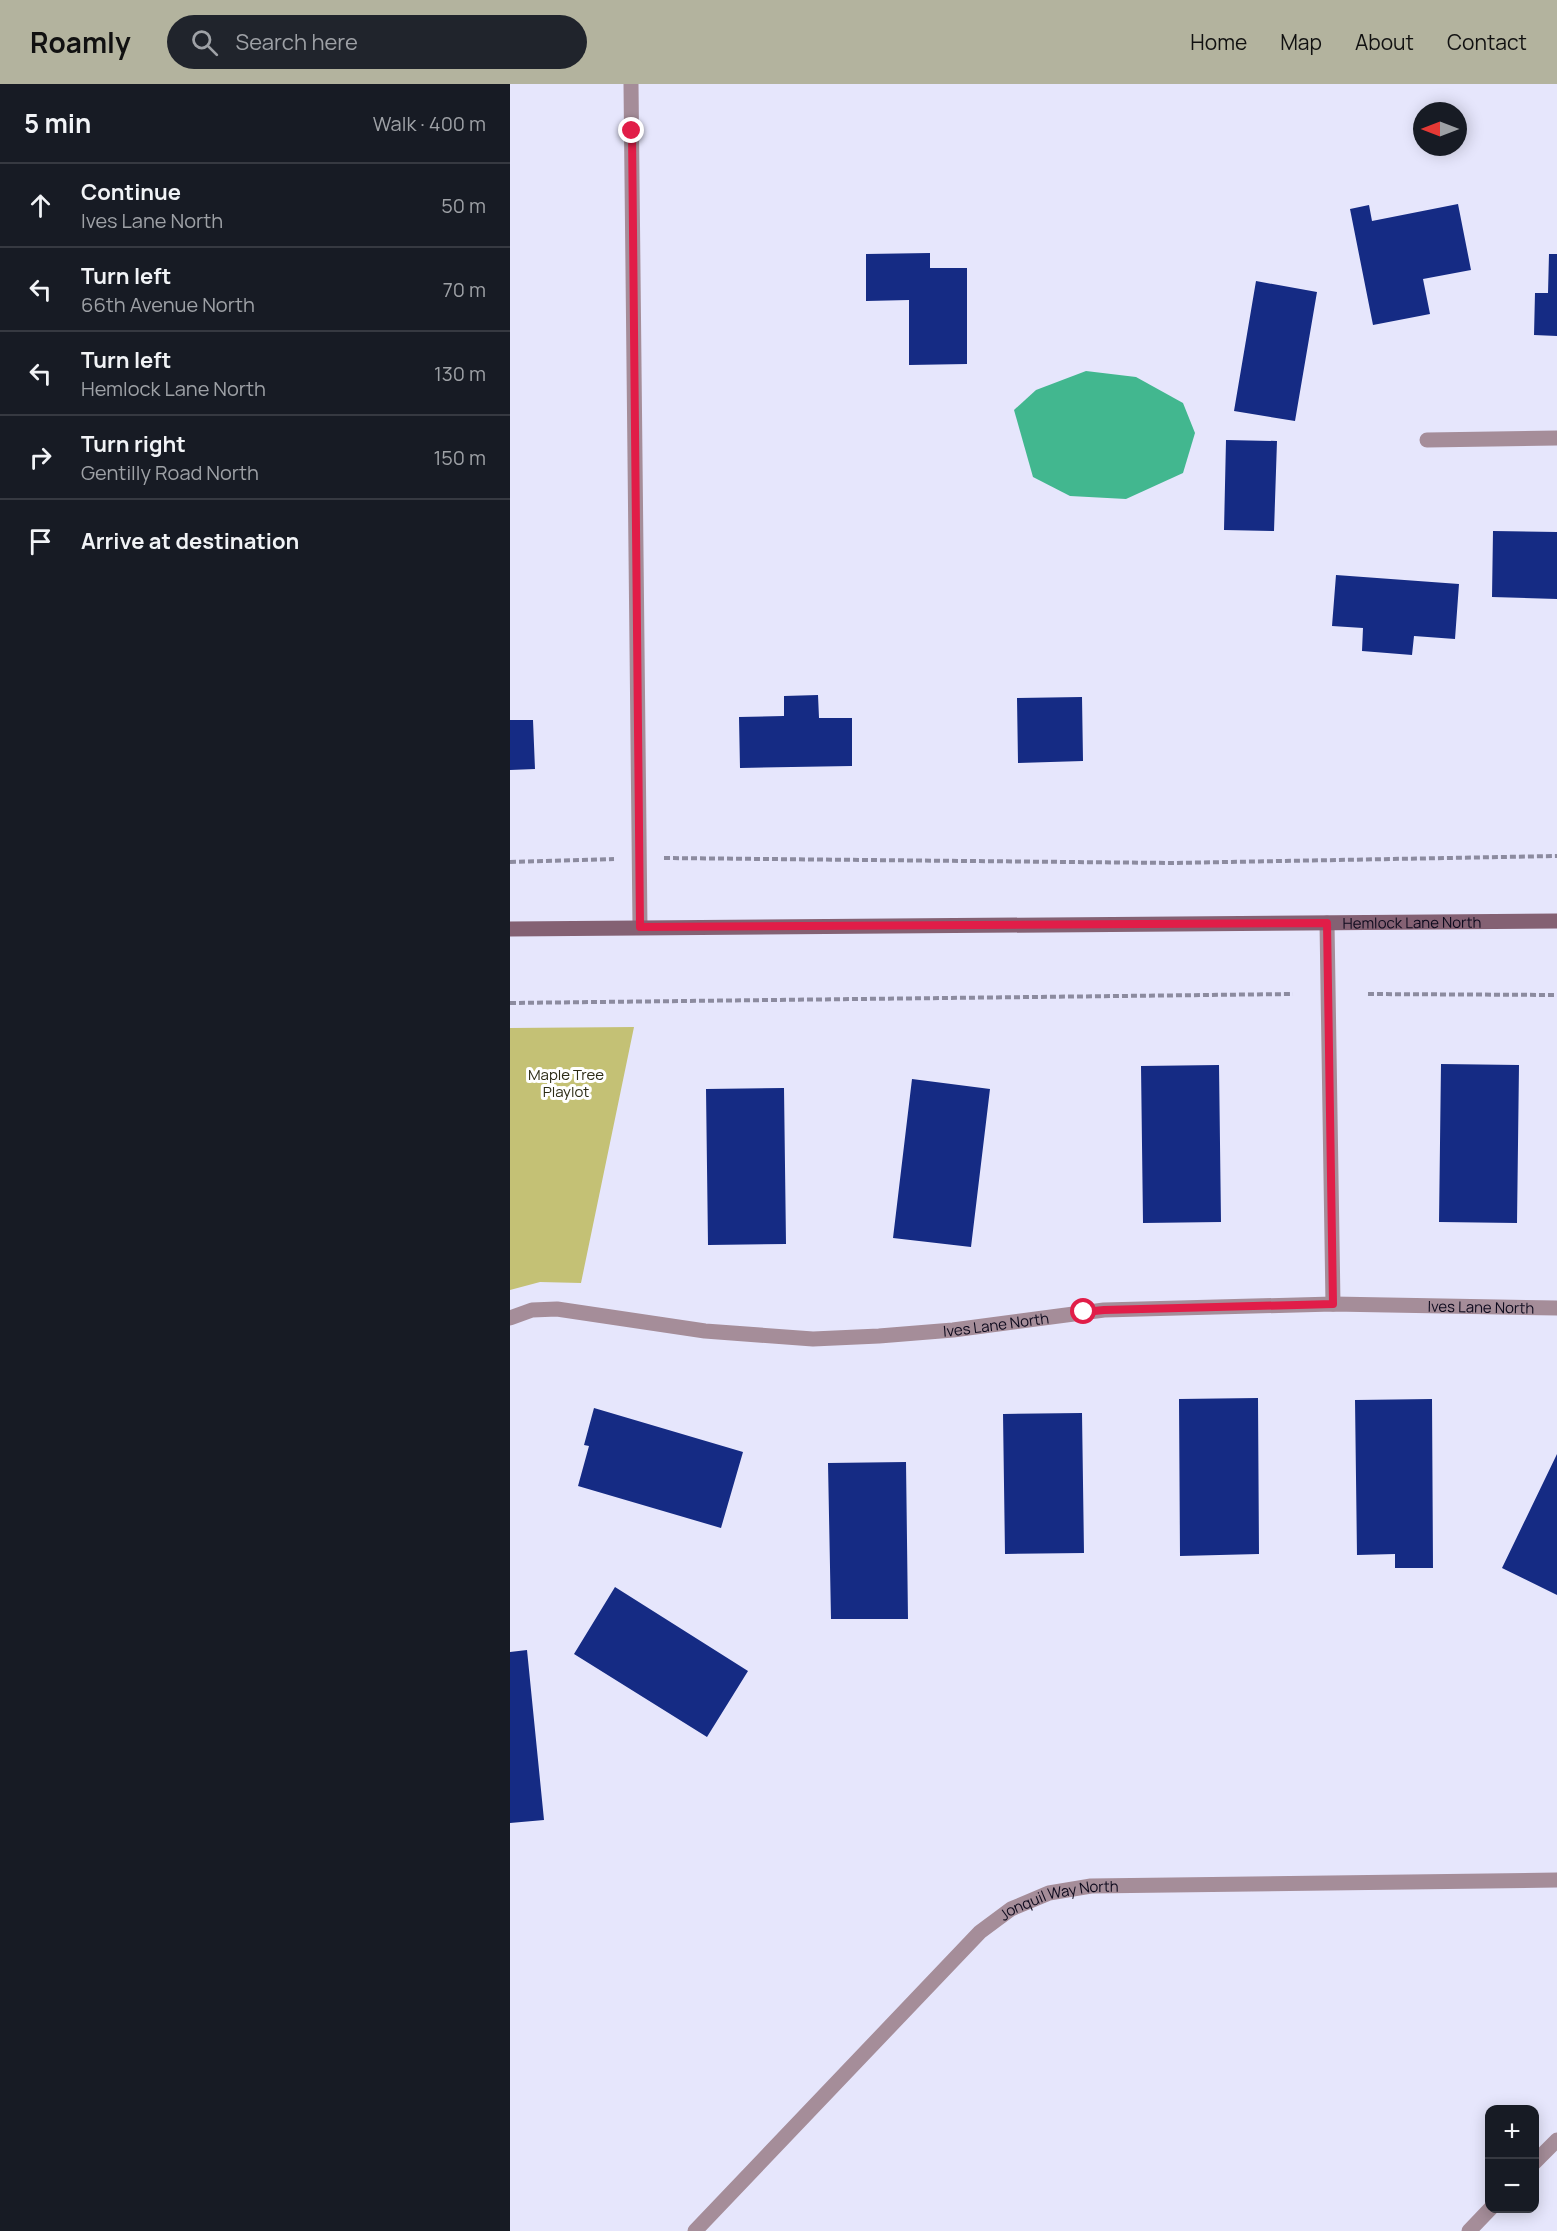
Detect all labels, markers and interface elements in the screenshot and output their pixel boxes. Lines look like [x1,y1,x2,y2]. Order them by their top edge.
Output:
search box [167,15,587,69]
text: Roamly [30,23,131,61]
icon: search [188,26,221,59]
text: Search here [236,27,358,57]
text: Home [1190,28,1247,56]
text: Map [1280,28,1322,56]
text: About [1355,28,1414,56]
text: Contact [1447,28,1527,56]
north arrow [1413,102,1467,156]
text: 5 min [24,105,91,141]
text: Walk · 400 m [373,110,486,137]
route end [618,117,644,143]
text: Continue [81,177,181,207]
icon: ahead [24,189,57,222]
text: 50 m [441,192,486,219]
text: Ives Lane North [81,207,223,234]
text: Turn left [81,261,171,291]
icon: left [24,273,57,306]
text: 70 m [443,276,486,303]
text: 66th Avenue North [81,291,255,318]
text: Turn left [81,345,171,375]
icon: left [24,357,57,390]
text: 130 m [434,360,486,387]
text: Hemlock Lane North [81,375,266,402]
text: Turn right [81,429,186,459]
icon: right [24,441,57,474]
text: 150 m [433,444,486,471]
text: Gentilly Road North [81,459,259,486]
icon: arrive [24,525,57,558]
text: Arrive at destination [81,526,299,556]
street label: Hemlock Lane North [1342,911,1482,933]
park label: Maple Tree Playlot [528,1064,604,1102]
street label: Ives Lane North [1427,1295,1535,1318]
route start [1070,1298,1096,1324]
street label: Ives Lane North [942,1307,1050,1341]
street label: Jonquil Way North [994,1875,1119,1925]
map controls [1485,2105,1539,2213]
button: + [1485,2105,1539,2159]
button: − [1485,2159,1539,2213]

